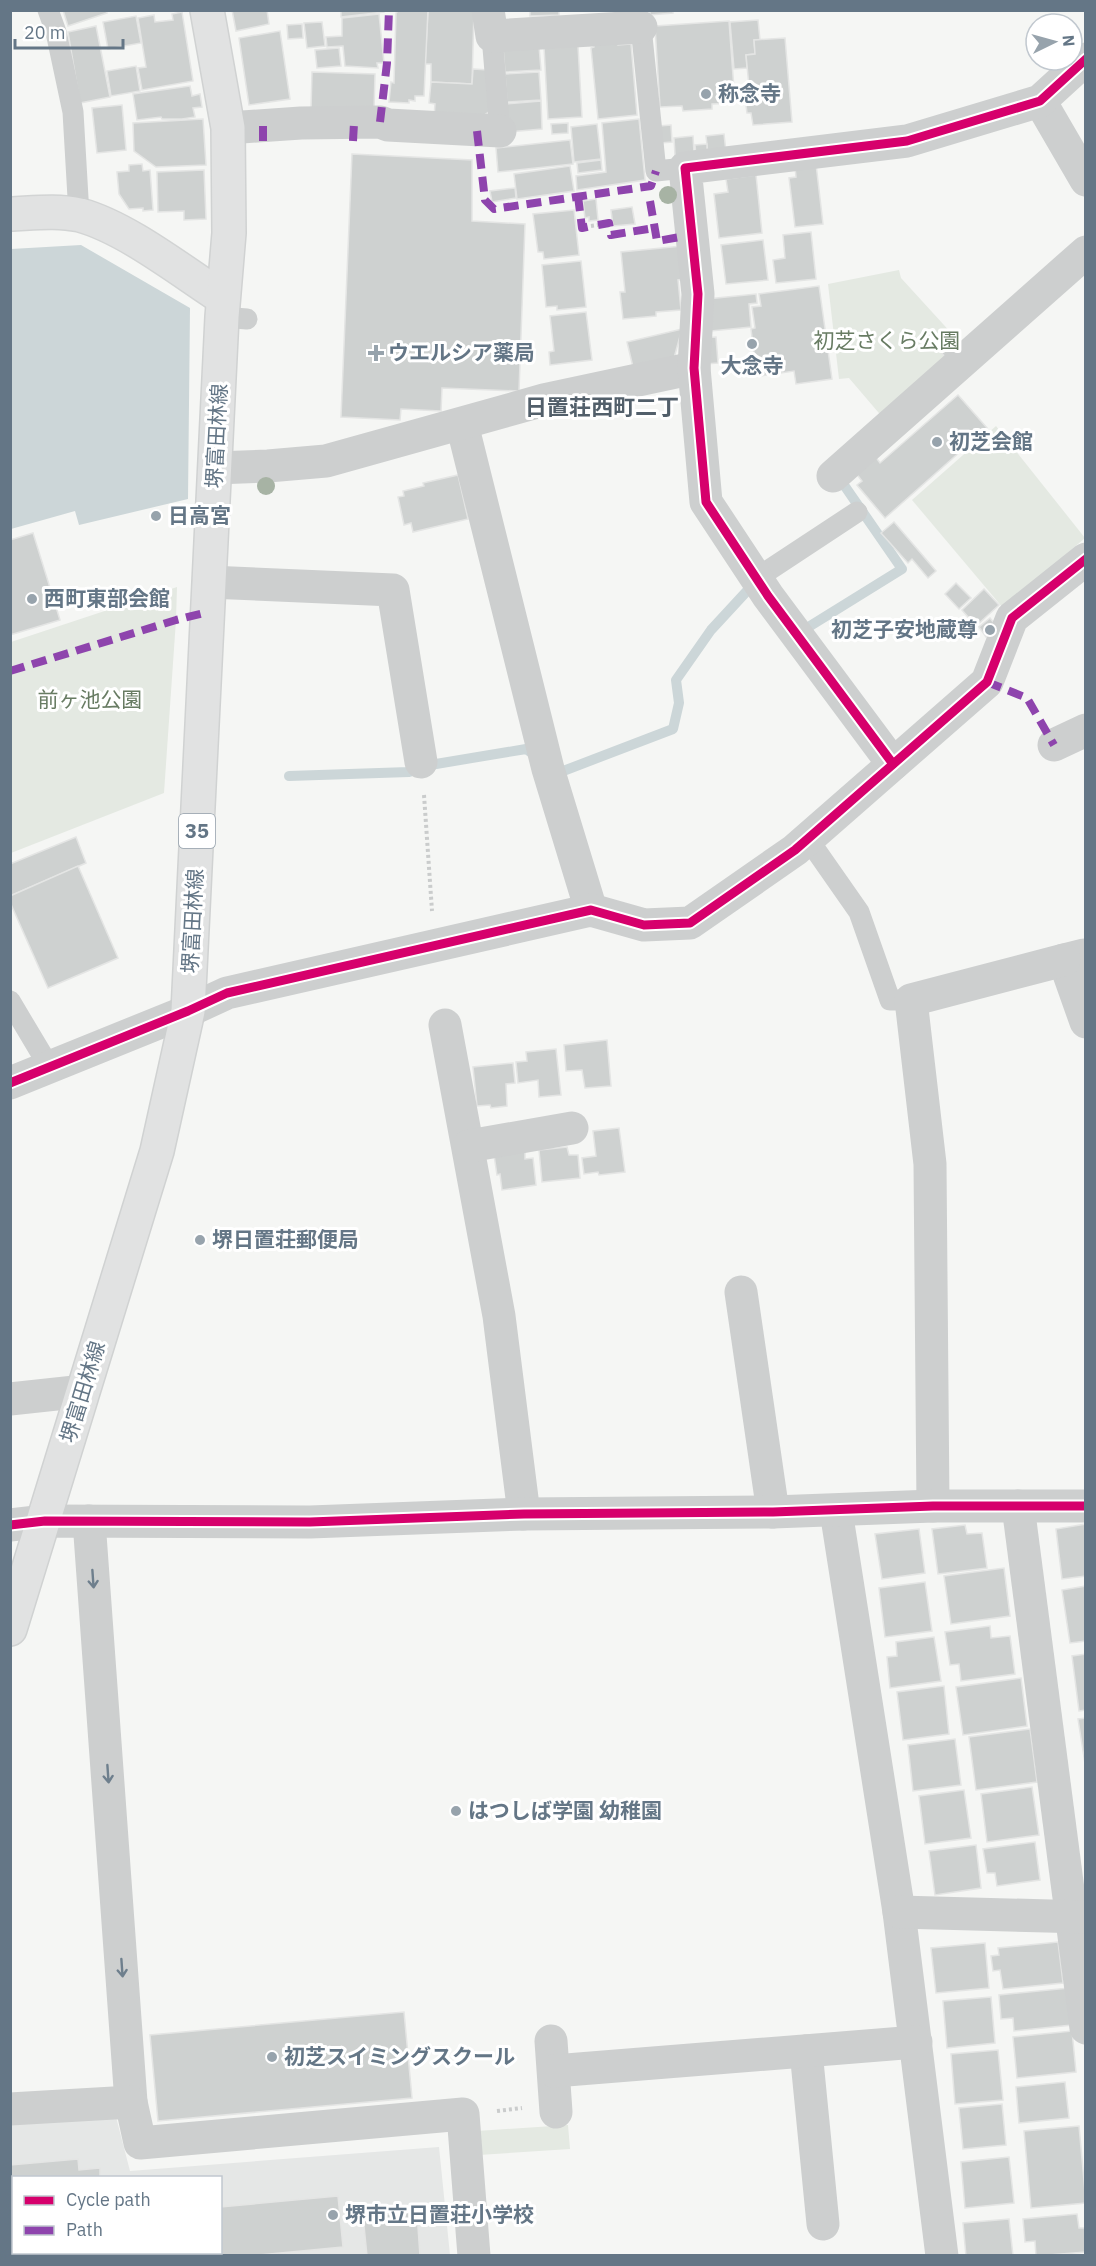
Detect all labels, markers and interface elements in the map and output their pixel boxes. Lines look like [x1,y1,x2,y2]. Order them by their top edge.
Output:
scale bar [15,12,123,50]
north arrow [1024,12,1084,72]
text: 20 m [24,21,66,44]
text: N [1058,34,1079,47]
place label: 称念寺 [718,79,781,107]
marker: 称念寺 [699,87,713,101]
park label: 初芝さくら公園 [814,326,961,354]
marker: 大念寺 [745,337,759,351]
place label: ウエルシア薬局 [388,338,535,366]
marker: ウエルシア薬局 [369,346,383,360]
place label: 大念寺 [721,351,784,379]
street label: 堺富田林線 [199,383,233,489]
district label: 日置荘西町二丁 [525,392,679,421]
place label: 初芝会館 [949,427,1033,455]
marker: 初芝会館 [930,435,944,449]
place label: 日高宮 [168,501,231,529]
marker: 日高宮 [149,509,163,523]
place label: 西町東部会館 [44,584,170,612]
marker: 西町東部会館 [25,592,39,606]
place label: 初芝子安地蔵尊 [831,615,978,643]
marker: 初芝子安地蔵尊 [983,623,997,637]
park label: 前ヶ池公園 [38,685,143,713]
road number: 35 [179,814,215,848]
street label: 堺富田林線 [175,868,209,974]
place label: 堺日置荘郵便局 [212,1225,359,1253]
marker: 堺日置荘郵便局 [193,1233,207,1247]
street label: 堺富田林線 [53,1337,111,1446]
one-way arrow [88,1569,99,1589]
one-way arrow [102,1763,113,1783]
place label: はつしば学園 幼稚園 [468,1796,662,1824]
marker: はつしば学園 幼稚園 [449,1804,463,1818]
one-way arrow [116,1958,127,1978]
place label: 初芝スイミングスクール [284,2042,515,2070]
marker: 初芝スイミングスクール [265,2050,279,2064]
legend [12,2176,222,2254]
text: Cycle path [66,2188,151,2211]
place label: 堺市立日置荘小学校 [345,2200,534,2228]
marker: 堺市立日置荘小学校 [326,2208,340,2222]
text: Path [66,2218,103,2241]

